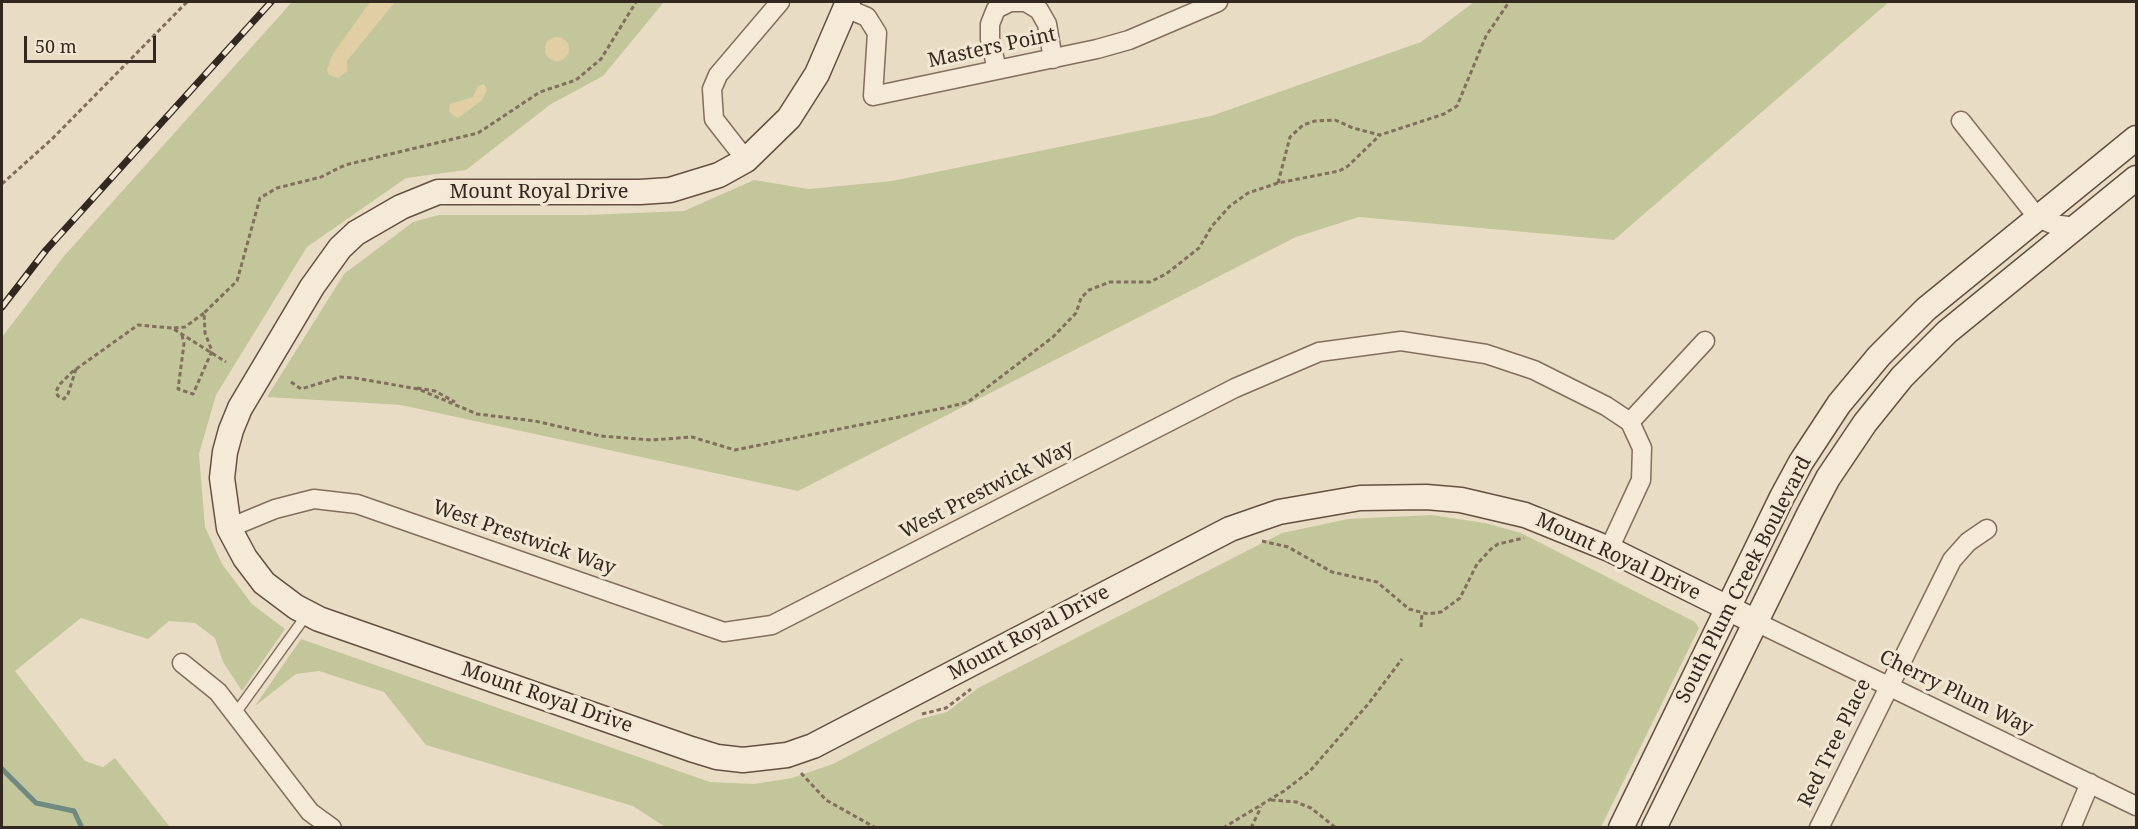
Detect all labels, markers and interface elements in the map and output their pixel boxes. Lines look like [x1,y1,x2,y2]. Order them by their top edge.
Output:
street label: Masters Point [926,23,1058,73]
scale bar [27,24,159,62]
text: 50 m [35,34,77,58]
street label: Mount Royal Drive [450,180,628,204]
street label: West Prestwick Way [896,436,1078,544]
street label: South Plum Creek Boulevard [1671,453,1817,707]
street label: West Prestwick Way [429,495,619,581]
street label: Mount Royal Drive [1532,508,1704,606]
street label: Mount Royal Drive [944,580,1114,686]
street label: Cherry Plum Way [1875,645,2037,741]
street label: Mount Royal Drive [458,658,636,738]
street label: Red Tree Place [1794,675,1876,811]

